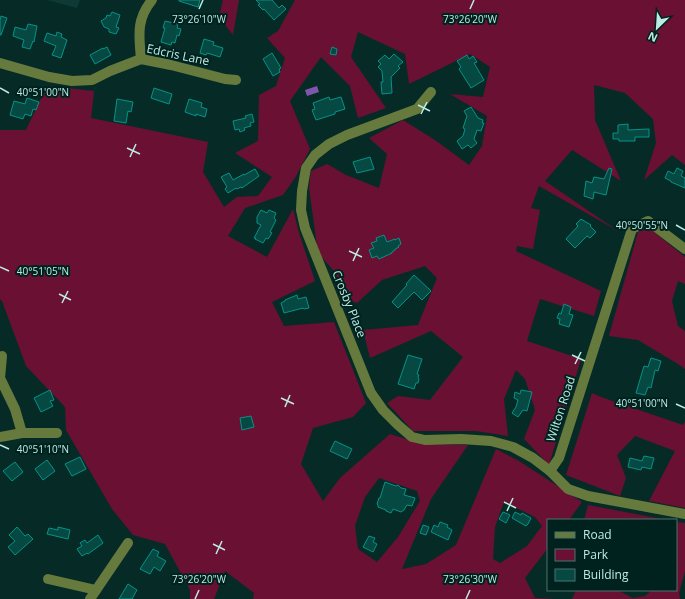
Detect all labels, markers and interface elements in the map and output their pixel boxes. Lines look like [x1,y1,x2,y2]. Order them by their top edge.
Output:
north arrow [637,8,677,48]
text: 73°26'10"W [172,12,227,26]
text: 73°26'20"W [443,12,498,26]
text: N [645,29,660,46]
street label: Edcris Lane [145,40,211,69]
text: 40°51'00"N [17,85,69,99]
text: 40°50'55"N [616,218,668,232]
text: 40°51'05"N [17,264,69,278]
street label: Crosby Place [328,268,371,340]
street label: Wilton Road [542,374,579,444]
text: 40°51'00"N [616,396,668,410]
text: 40°51'10"N [17,442,69,456]
legend [547,519,677,591]
text: Road [583,526,612,543]
text: Park [583,546,609,563]
text: Building [583,566,629,583]
text: 73°26'20"W [172,572,227,586]
text: 73°26'30"W [443,572,498,586]

